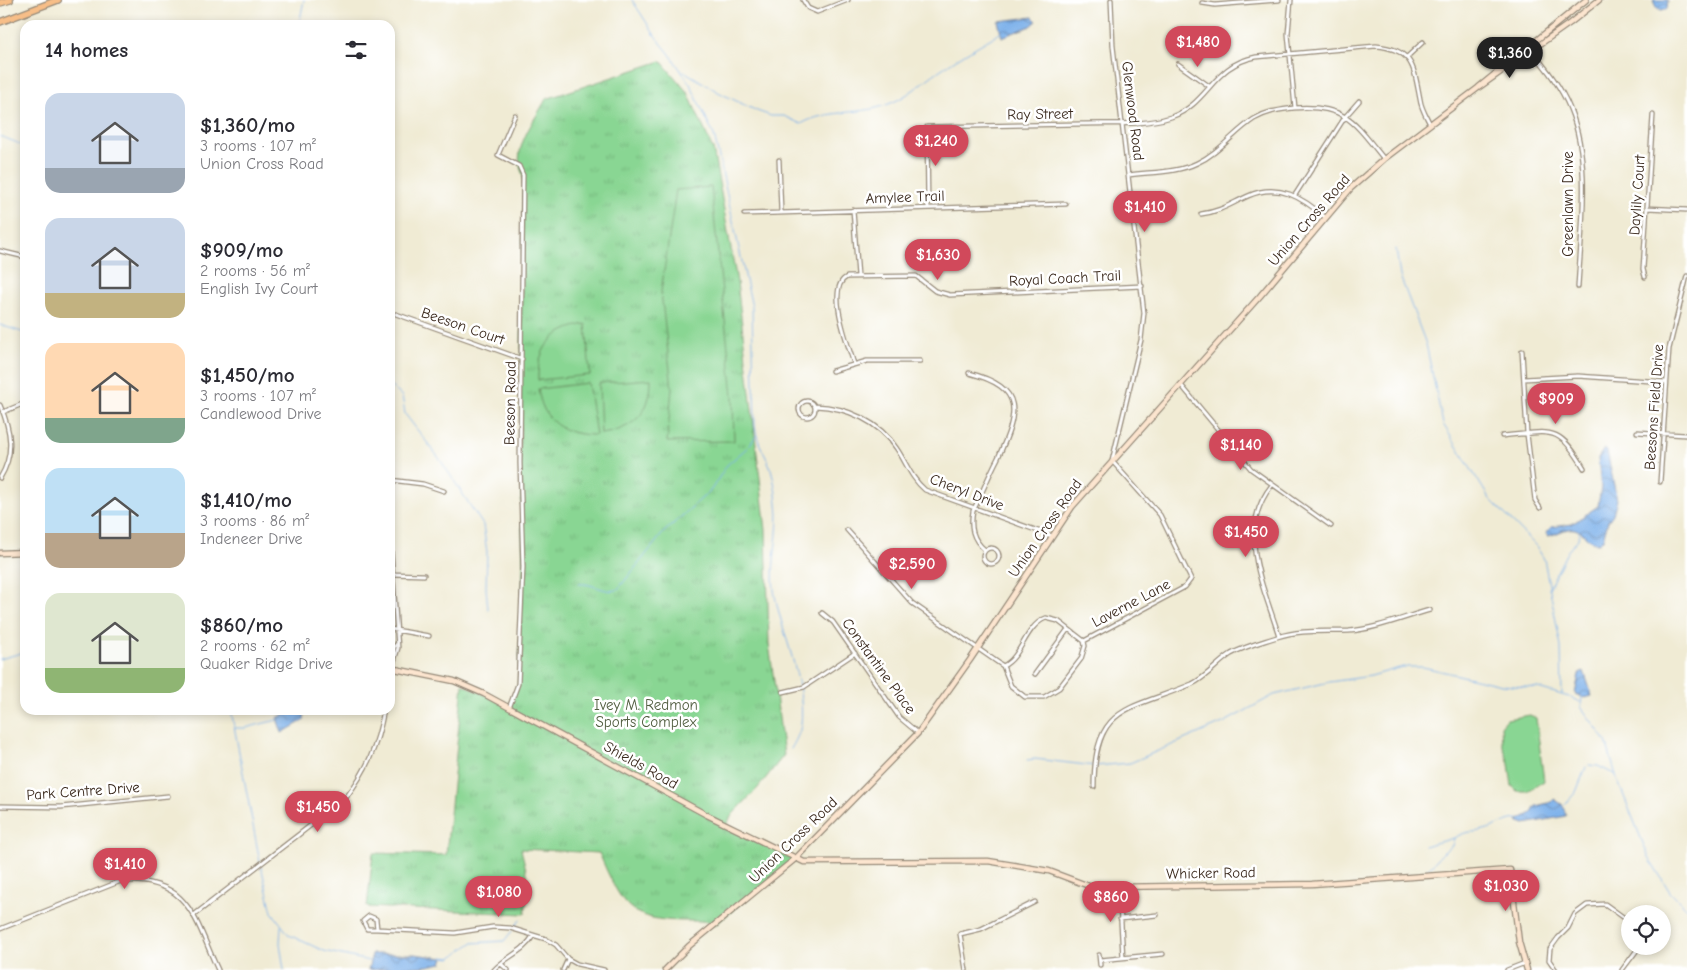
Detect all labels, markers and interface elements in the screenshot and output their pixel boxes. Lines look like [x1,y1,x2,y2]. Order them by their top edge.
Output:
pin: $1,480 [1157,26,1239,68]
text: $1,480 [1176,33,1220,51]
icon: filters [342,36,370,64]
pin: $1,360 [1469,36,1551,79]
text: 14 homes [45,38,128,62]
text: $1,360 [1488,44,1532,62]
street label: Glenwood Road [1118,60,1148,162]
street label: Ray Street [1007,104,1074,124]
icon: home [85,113,145,173]
text: $1,360/mo [200,113,295,137]
pin: $1,240 [895,124,977,167]
text: $1,240 [914,132,958,150]
text: 3 rooms · 107 m² [200,137,316,155]
street label: Greenlawn Drive [1559,151,1577,257]
street label: Daylily Court [1625,153,1649,236]
text: Union Cross Road [200,155,324,173]
street label: Union Cross Road [1264,170,1354,270]
street label: Amylee Trail [865,187,945,207]
pin: $1,410 [1104,190,1186,233]
text: $1,410 [1124,198,1166,216]
icon: home [85,238,145,298]
text: $909/mo [200,238,283,262]
pin: $1,630 [897,238,979,281]
text: $1,630 [916,246,960,264]
text: 2 rooms · 56 m² [200,262,310,280]
street label: Royal Coach Trail [1008,266,1122,290]
text: English Ivy Court [200,280,318,298]
street label: Beeson Court [419,303,508,349]
street label: Beesons Field Drive [1641,343,1667,471]
street label: Beeson Road [500,361,520,445]
icon: home [85,363,145,423]
text: $1,450/mo [200,363,295,387]
pin: $909 [1526,382,1586,425]
text: 3 rooms · 107 m² [200,387,316,405]
text: $909 [1538,390,1574,408]
text: Candlewood Drive [200,405,321,423]
pin: $1,140 [1200,428,1282,471]
text: $1,140 [1220,436,1262,454]
street label: Cheryl Drive [927,470,1007,515]
street label: Union Cross Road [1004,475,1086,581]
icon: home [85,488,145,548]
text: $1,410/mo [200,488,292,512]
text: 3 rooms · 86 m² [200,512,309,530]
pin: $1,450 [1205,516,1287,558]
text: $1,450 [1224,523,1268,541]
text: Indeneer Drive [200,530,303,548]
pin: $2,590 [871,548,953,590]
text: $2,590 [889,555,935,573]
street label: Laverne Lane [1089,575,1174,631]
icon: home [85,613,145,673]
text: $860/mo [200,613,283,637]
street label: Constantine Place [838,614,920,718]
text: 2 rooms · 62 m² [200,637,310,655]
text: Quaker Ridge Drive [200,655,333,673]
park label: Ivey M. Redmon Sports Complex [594,696,698,731]
street label: Shields Road [601,737,681,793]
street label: Park Centre Drive [26,778,141,804]
pin: $1,450 [277,790,359,833]
street label: Union Cross Road [745,793,841,887]
text: $1,450 [296,798,340,816]
pin: $1,410 [84,848,166,890]
text: $1,410 [104,855,146,873]
street label: Whicker Road [1166,863,1256,883]
pin: $1,030 [1465,870,1547,912]
pin: $1,080 [458,876,540,918]
text: $1,030 [1483,877,1529,895]
pin: $860 [1081,880,1141,923]
text: $1,080 [476,883,522,901]
text: $860 [1093,888,1129,906]
map controls [1621,905,1671,955]
button: locate [1621,905,1671,955]

